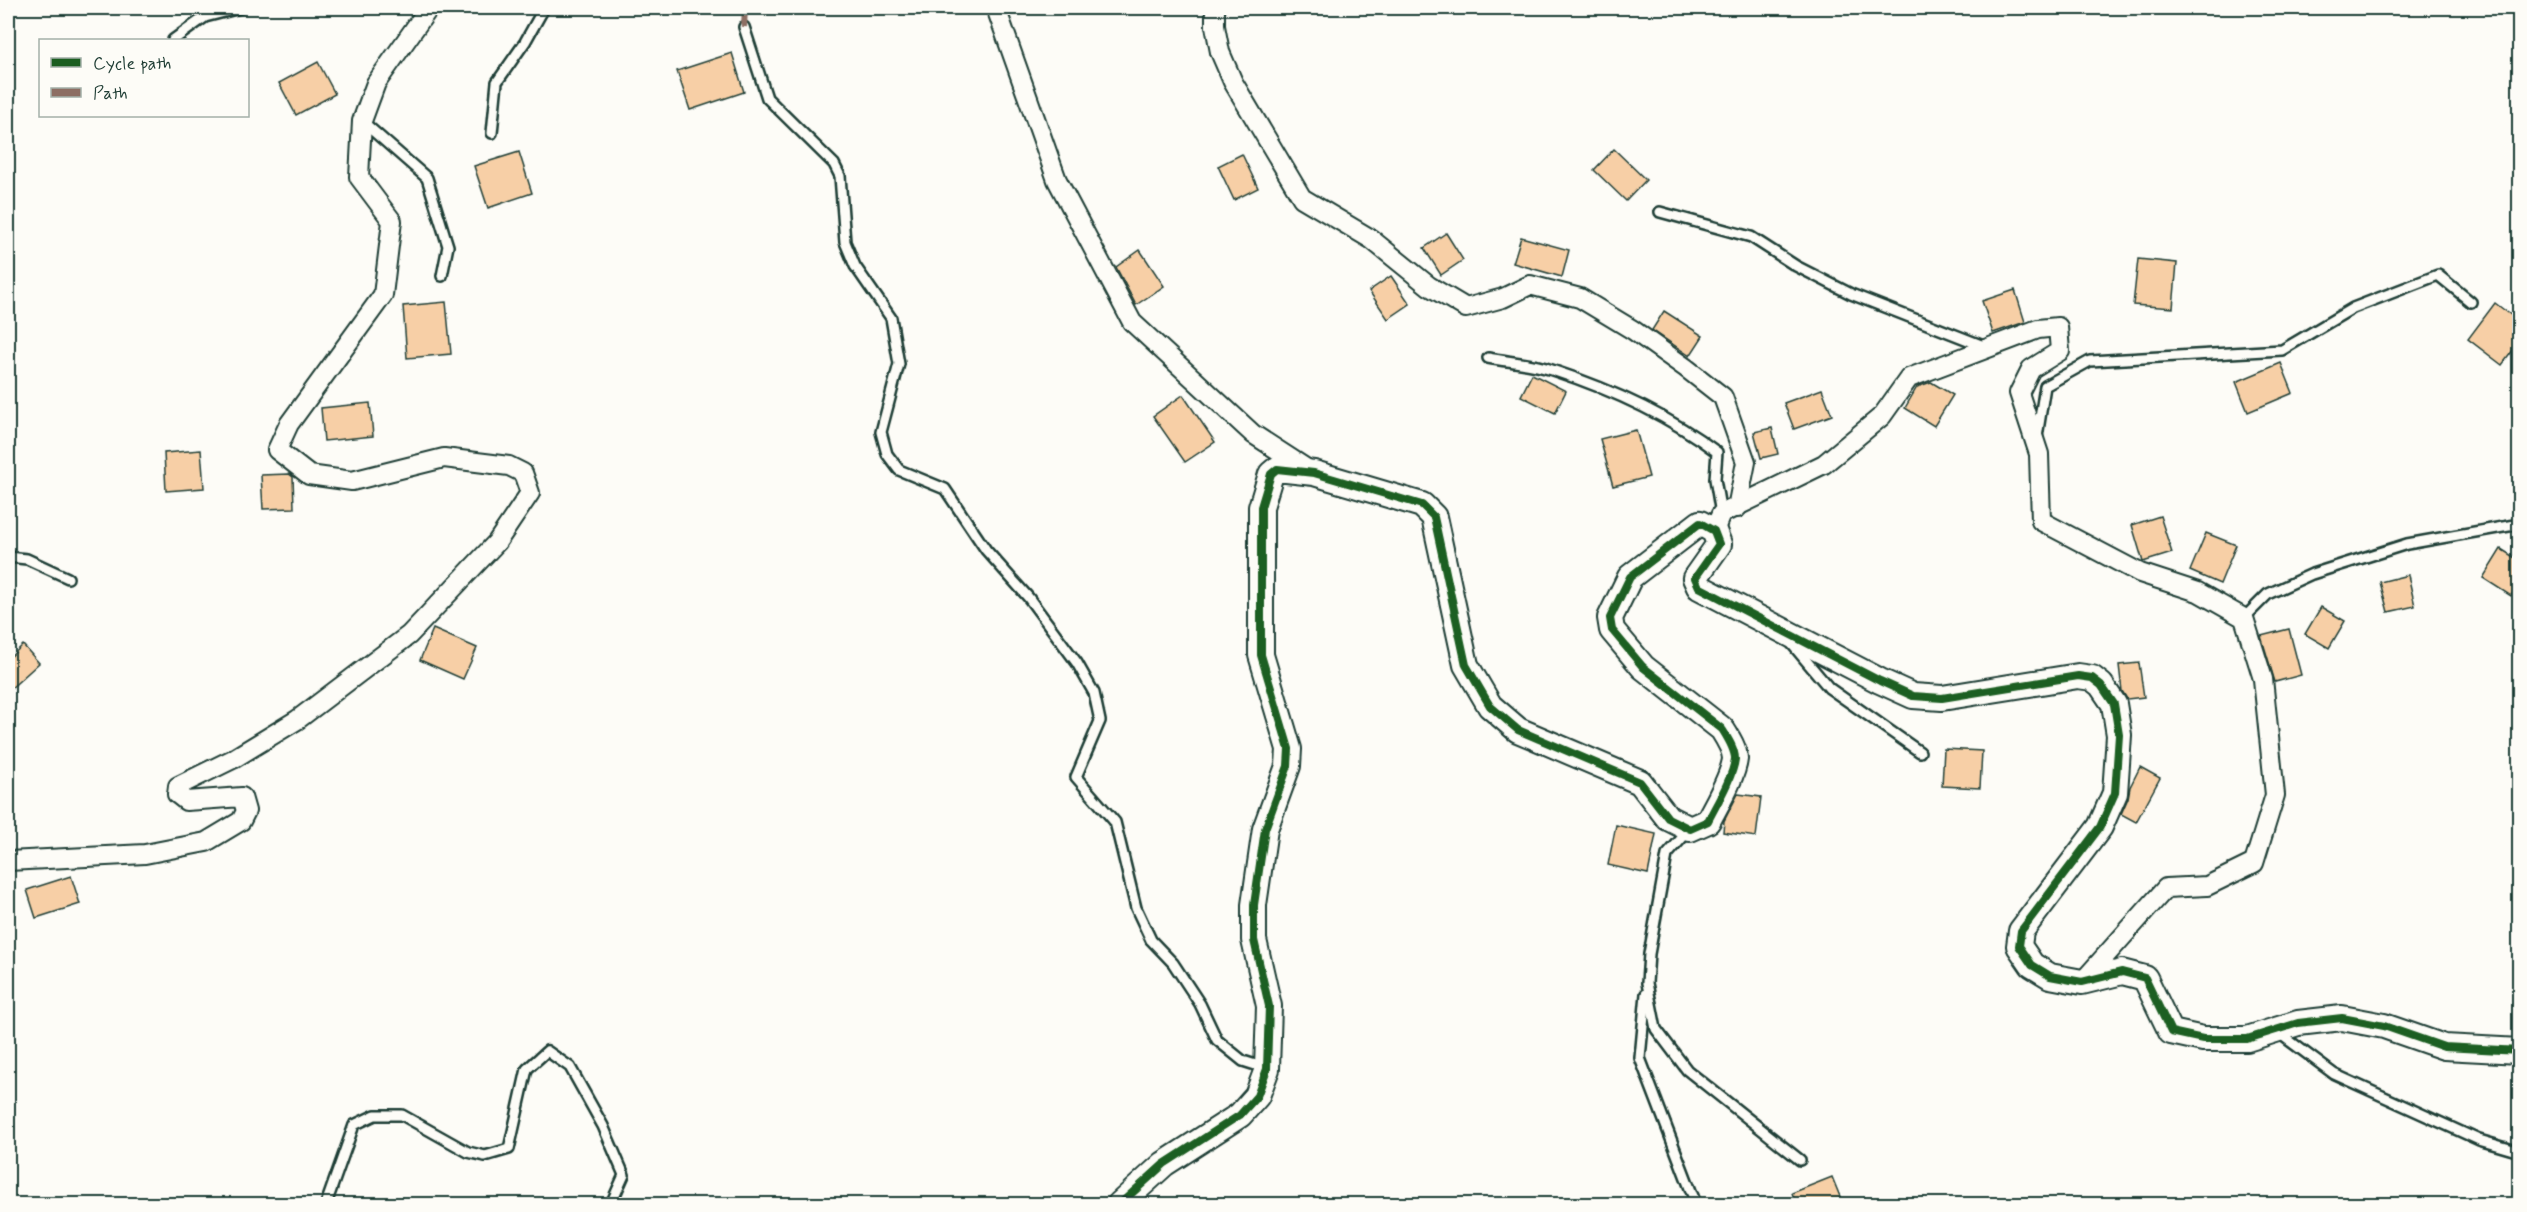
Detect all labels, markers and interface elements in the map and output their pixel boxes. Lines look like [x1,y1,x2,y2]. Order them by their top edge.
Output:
legend [39,39,249,117]
text: Cycle path [93,52,171,76]
text: Path [93,82,128,106]

